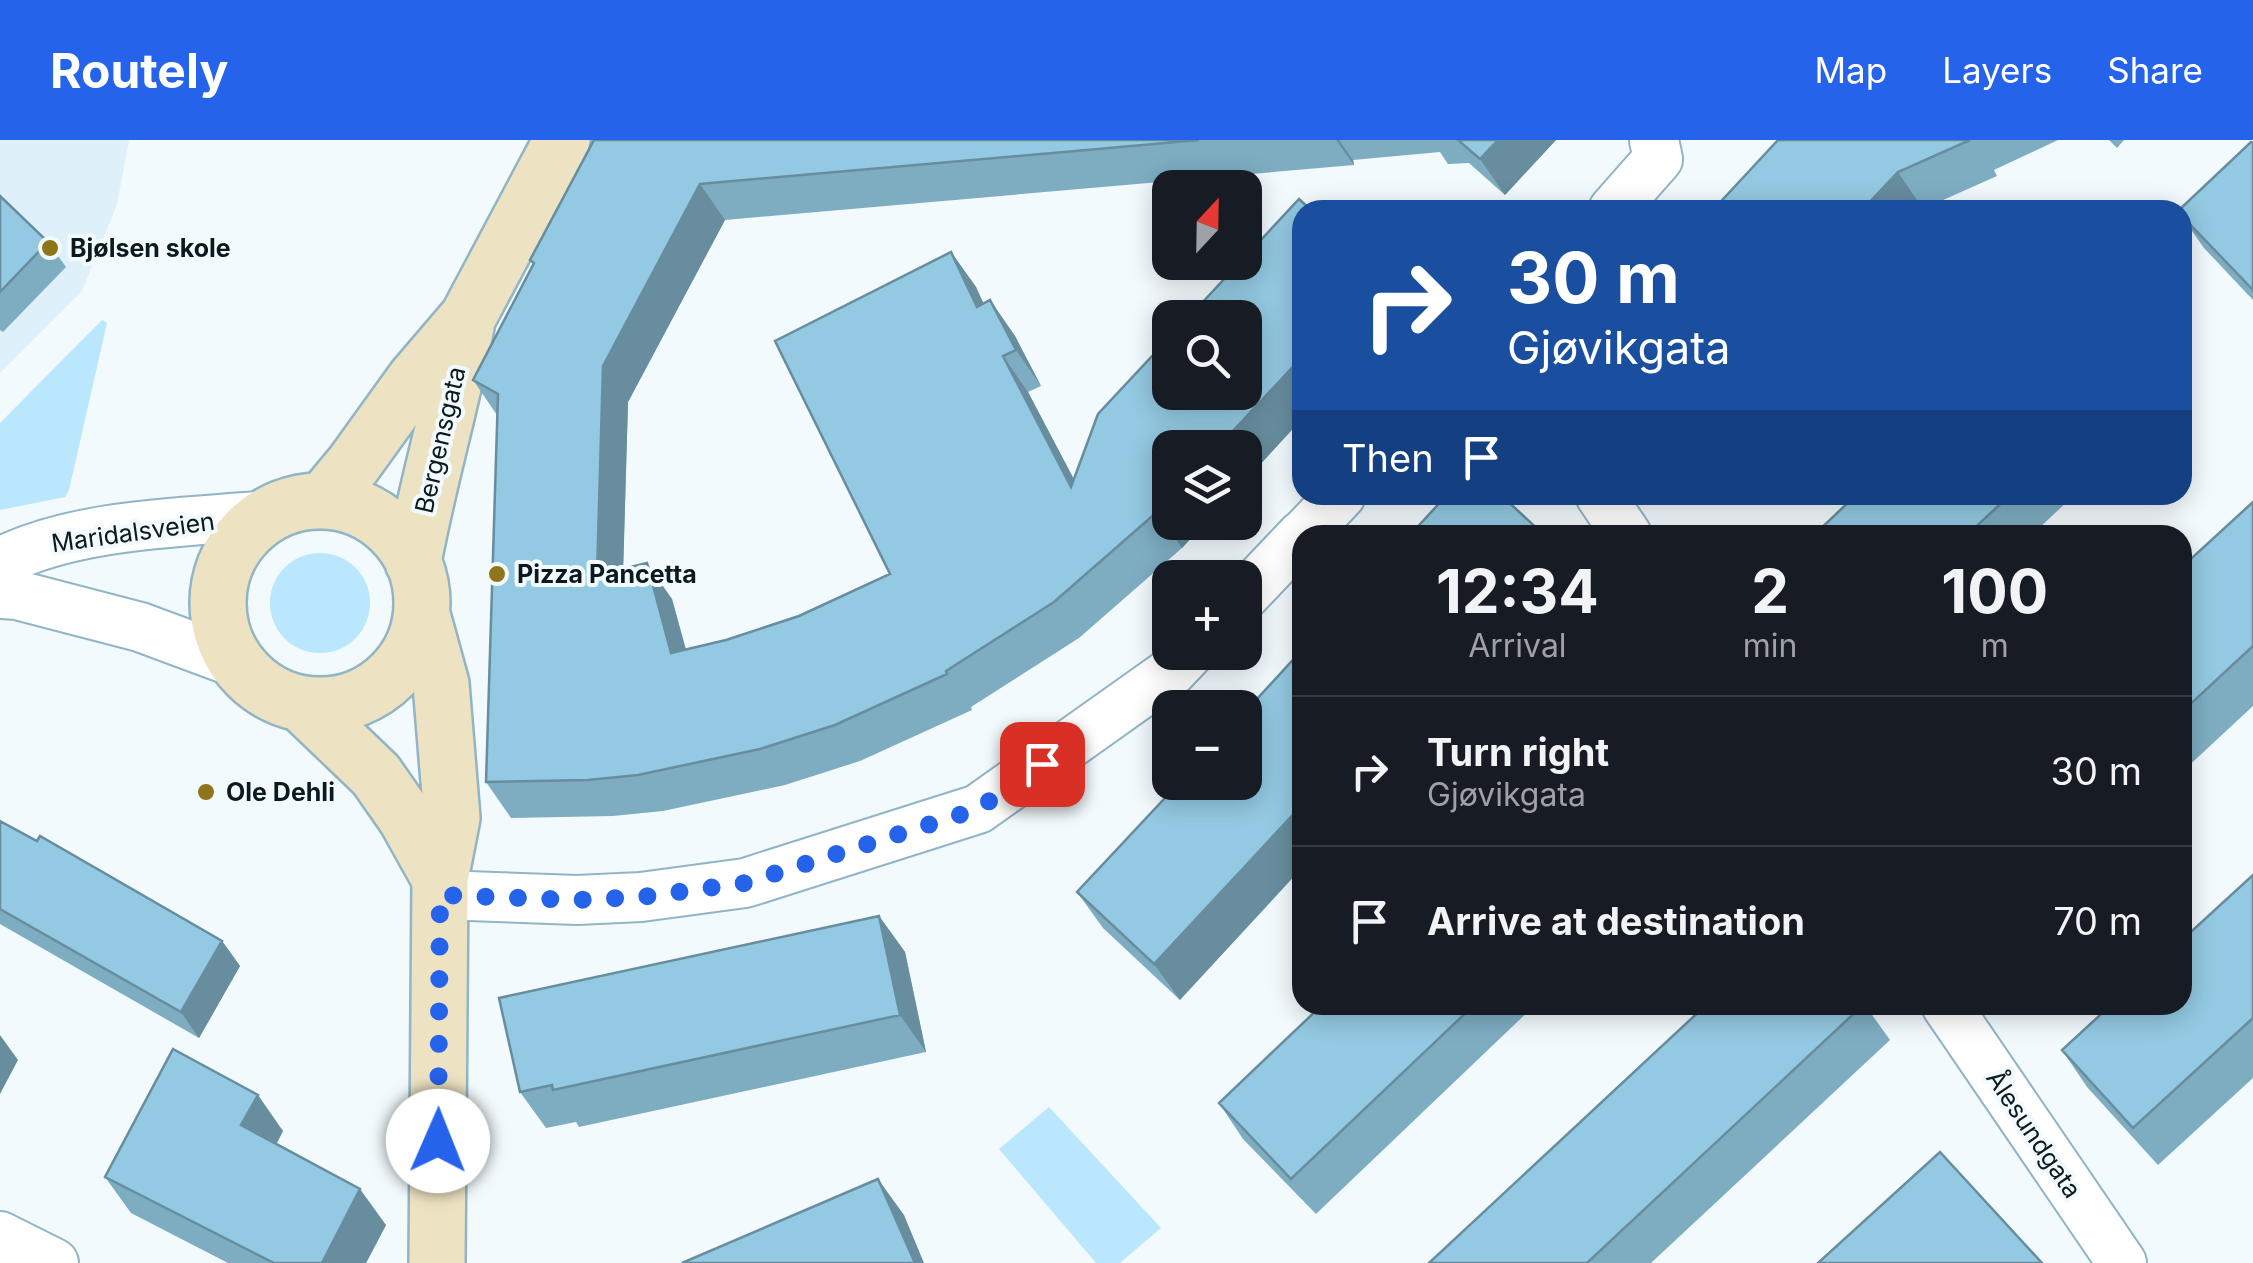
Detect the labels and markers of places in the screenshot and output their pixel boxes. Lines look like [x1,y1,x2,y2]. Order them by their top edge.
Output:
place label: Bjølsen skole [70,233,231,263]
marker: Bjølsen skole [39,237,61,259]
place label: Pizza Pancetta [517,559,697,589]
marker: Pizza Pancetta [486,563,508,585]
pin [1000,722,1085,807]
place label: Ole Dehli [226,777,335,807]
marker: Ole Dehli [195,781,217,803]

